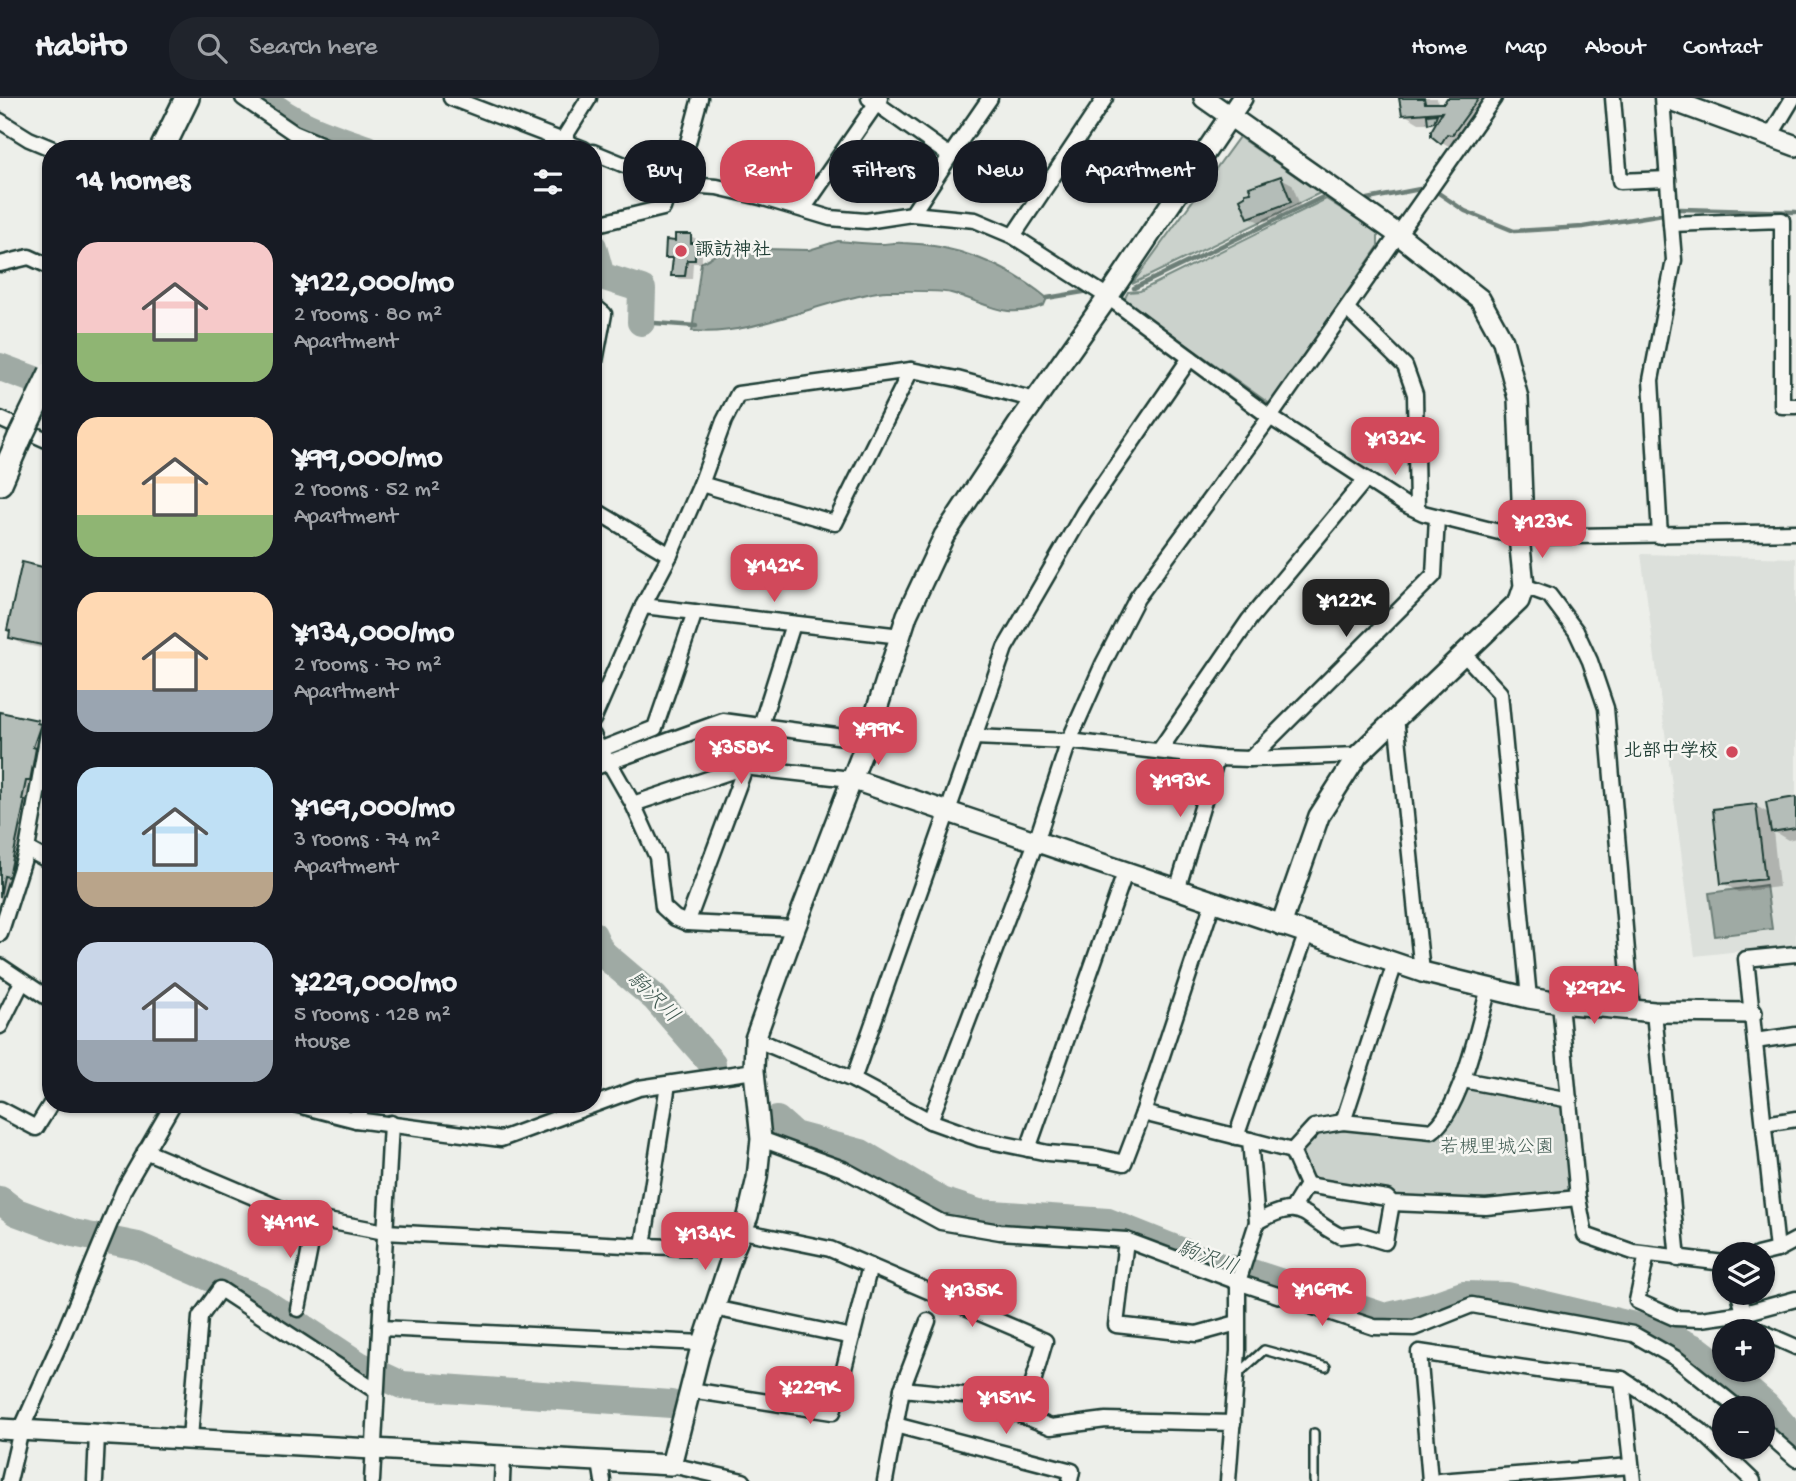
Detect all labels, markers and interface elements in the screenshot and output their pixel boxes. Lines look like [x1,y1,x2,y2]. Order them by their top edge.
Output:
search box [169,17,659,80]
text: Habito [35,29,127,67]
icon: search [193,29,231,67]
text: Search here [249,33,377,64]
text: Home [1411,34,1467,63]
text: Map [1505,34,1547,63]
text: About [1585,34,1645,63]
text: Contact [1683,34,1761,63]
chip: Buy [623,140,706,203]
chip: Rent [720,140,815,203]
chip: Filters [829,140,939,203]
chip: New [953,140,1047,203]
chip: Apartment [1061,140,1218,203]
icon: filters [529,163,567,201]
text: 14 homes [77,165,190,200]
place label: 諏訪神社 [695,239,771,263]
marker: 諏訪神社 [673,243,689,259]
text: ¥122,000/mo [294,267,454,302]
icon: home [133,270,217,354]
text: 2 rooms · 80 m² [294,302,442,329]
text: Apartment [294,329,398,356]
pin: ¥132K [1346,418,1444,477]
text: ¥132K [1367,426,1423,453]
text: ¥99,000/mo [294,442,443,477]
icon: home [133,445,217,529]
text: 2 rooms · 52 m² [294,477,440,504]
pin: ¥123K [1493,500,1591,560]
text: Apartment [294,504,398,531]
text: ¥123K [1514,509,1570,536]
pin: ¥142K [725,545,823,604]
text: ¥142K [747,553,801,580]
pin: ¥122K [1297,580,1395,639]
text: ¥122K [1318,588,1374,615]
text: ¥134,000/mo [294,617,454,652]
icon: home [133,620,217,704]
text: 2 rooms · 70 m² [294,652,442,679]
text: Apartment [294,679,398,706]
pin: ¥99K [837,708,919,767]
text: ¥99K [855,716,901,743]
pin: ¥358K [692,726,790,786]
text: ¥358K [711,735,771,762]
place label: 北部中学校 [1623,740,1718,764]
marker: 北部中学校 [1724,744,1740,760]
pin: ¥193K [1131,760,1229,819]
text: ¥193K [1152,768,1208,795]
text: ¥169,000/mo [294,792,455,827]
icon: home [133,795,217,879]
text: 3 rooms · 74 m² [294,827,440,854]
text: Apartment [294,854,398,881]
text: ¥229,000/mo [294,967,457,1002]
water label: 駒沢川 [621,967,684,1030]
pin: ¥292K [1545,967,1643,1026]
icon: home [133,970,217,1054]
text: ¥292K [1565,975,1623,1002]
text: 5 rooms · 128 m² [294,1002,451,1029]
text: House [294,1029,350,1056]
park label: 若槻里城公園 [1440,1136,1554,1160]
pin: ¥411K [241,1200,339,1260]
text: ¥411K [264,1209,316,1236]
pin: ¥134K [656,1212,754,1272]
text: ¥134K [677,1221,733,1248]
water label: 駒沢川 [1173,1237,1241,1283]
map controls [1712,1242,1775,1459]
button: layers [1712,1242,1775,1305]
pin: ¥169K [1273,1268,1371,1328]
pin: ¥135K [923,1270,1021,1329]
text: ¥169K [1294,1277,1350,1304]
text: ¥135K [944,1278,1000,1305]
button: + [1712,1319,1775,1382]
pin: ¥229K [761,1366,859,1426]
text: ¥229K [781,1375,839,1402]
pin: ¥151K [957,1376,1055,1436]
text: ¥151K [979,1385,1033,1412]
button: − [1712,1396,1775,1459]

